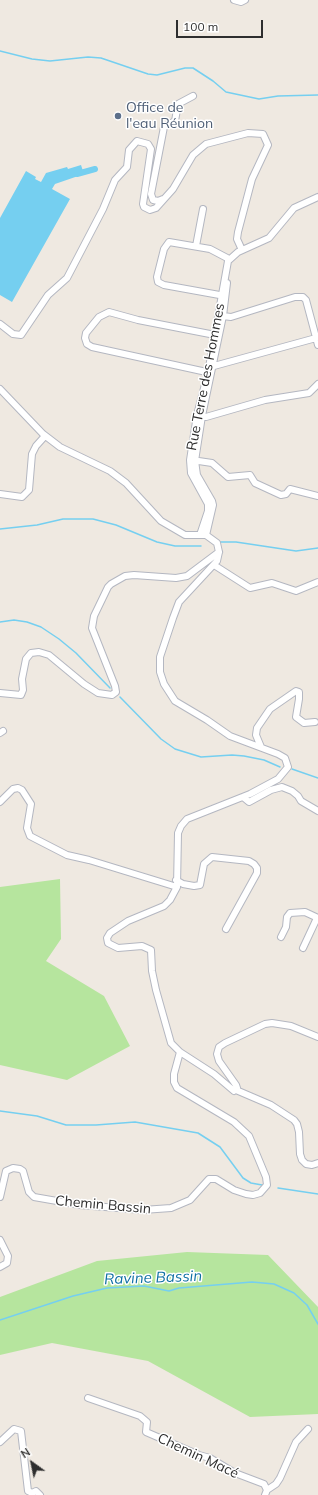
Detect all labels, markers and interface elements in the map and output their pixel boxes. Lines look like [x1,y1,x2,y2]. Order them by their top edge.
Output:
scale bar [178,12,265,38]
text: 100 m [183,19,218,34]
place label: Office de l'eau Réunion [126,100,213,132]
marker: Office de l'eau Réunion [113,111,123,121]
street label: Rue Terre des Hommes [183,302,229,452]
street label: Chemin Bassin [54,1192,152,1218]
water label: Ravine Bassin [104,1267,202,1289]
street label: Chemin Macé [155,1430,241,1482]
north arrow [12,1443,52,1483]
text: N [18,1445,33,1461]

